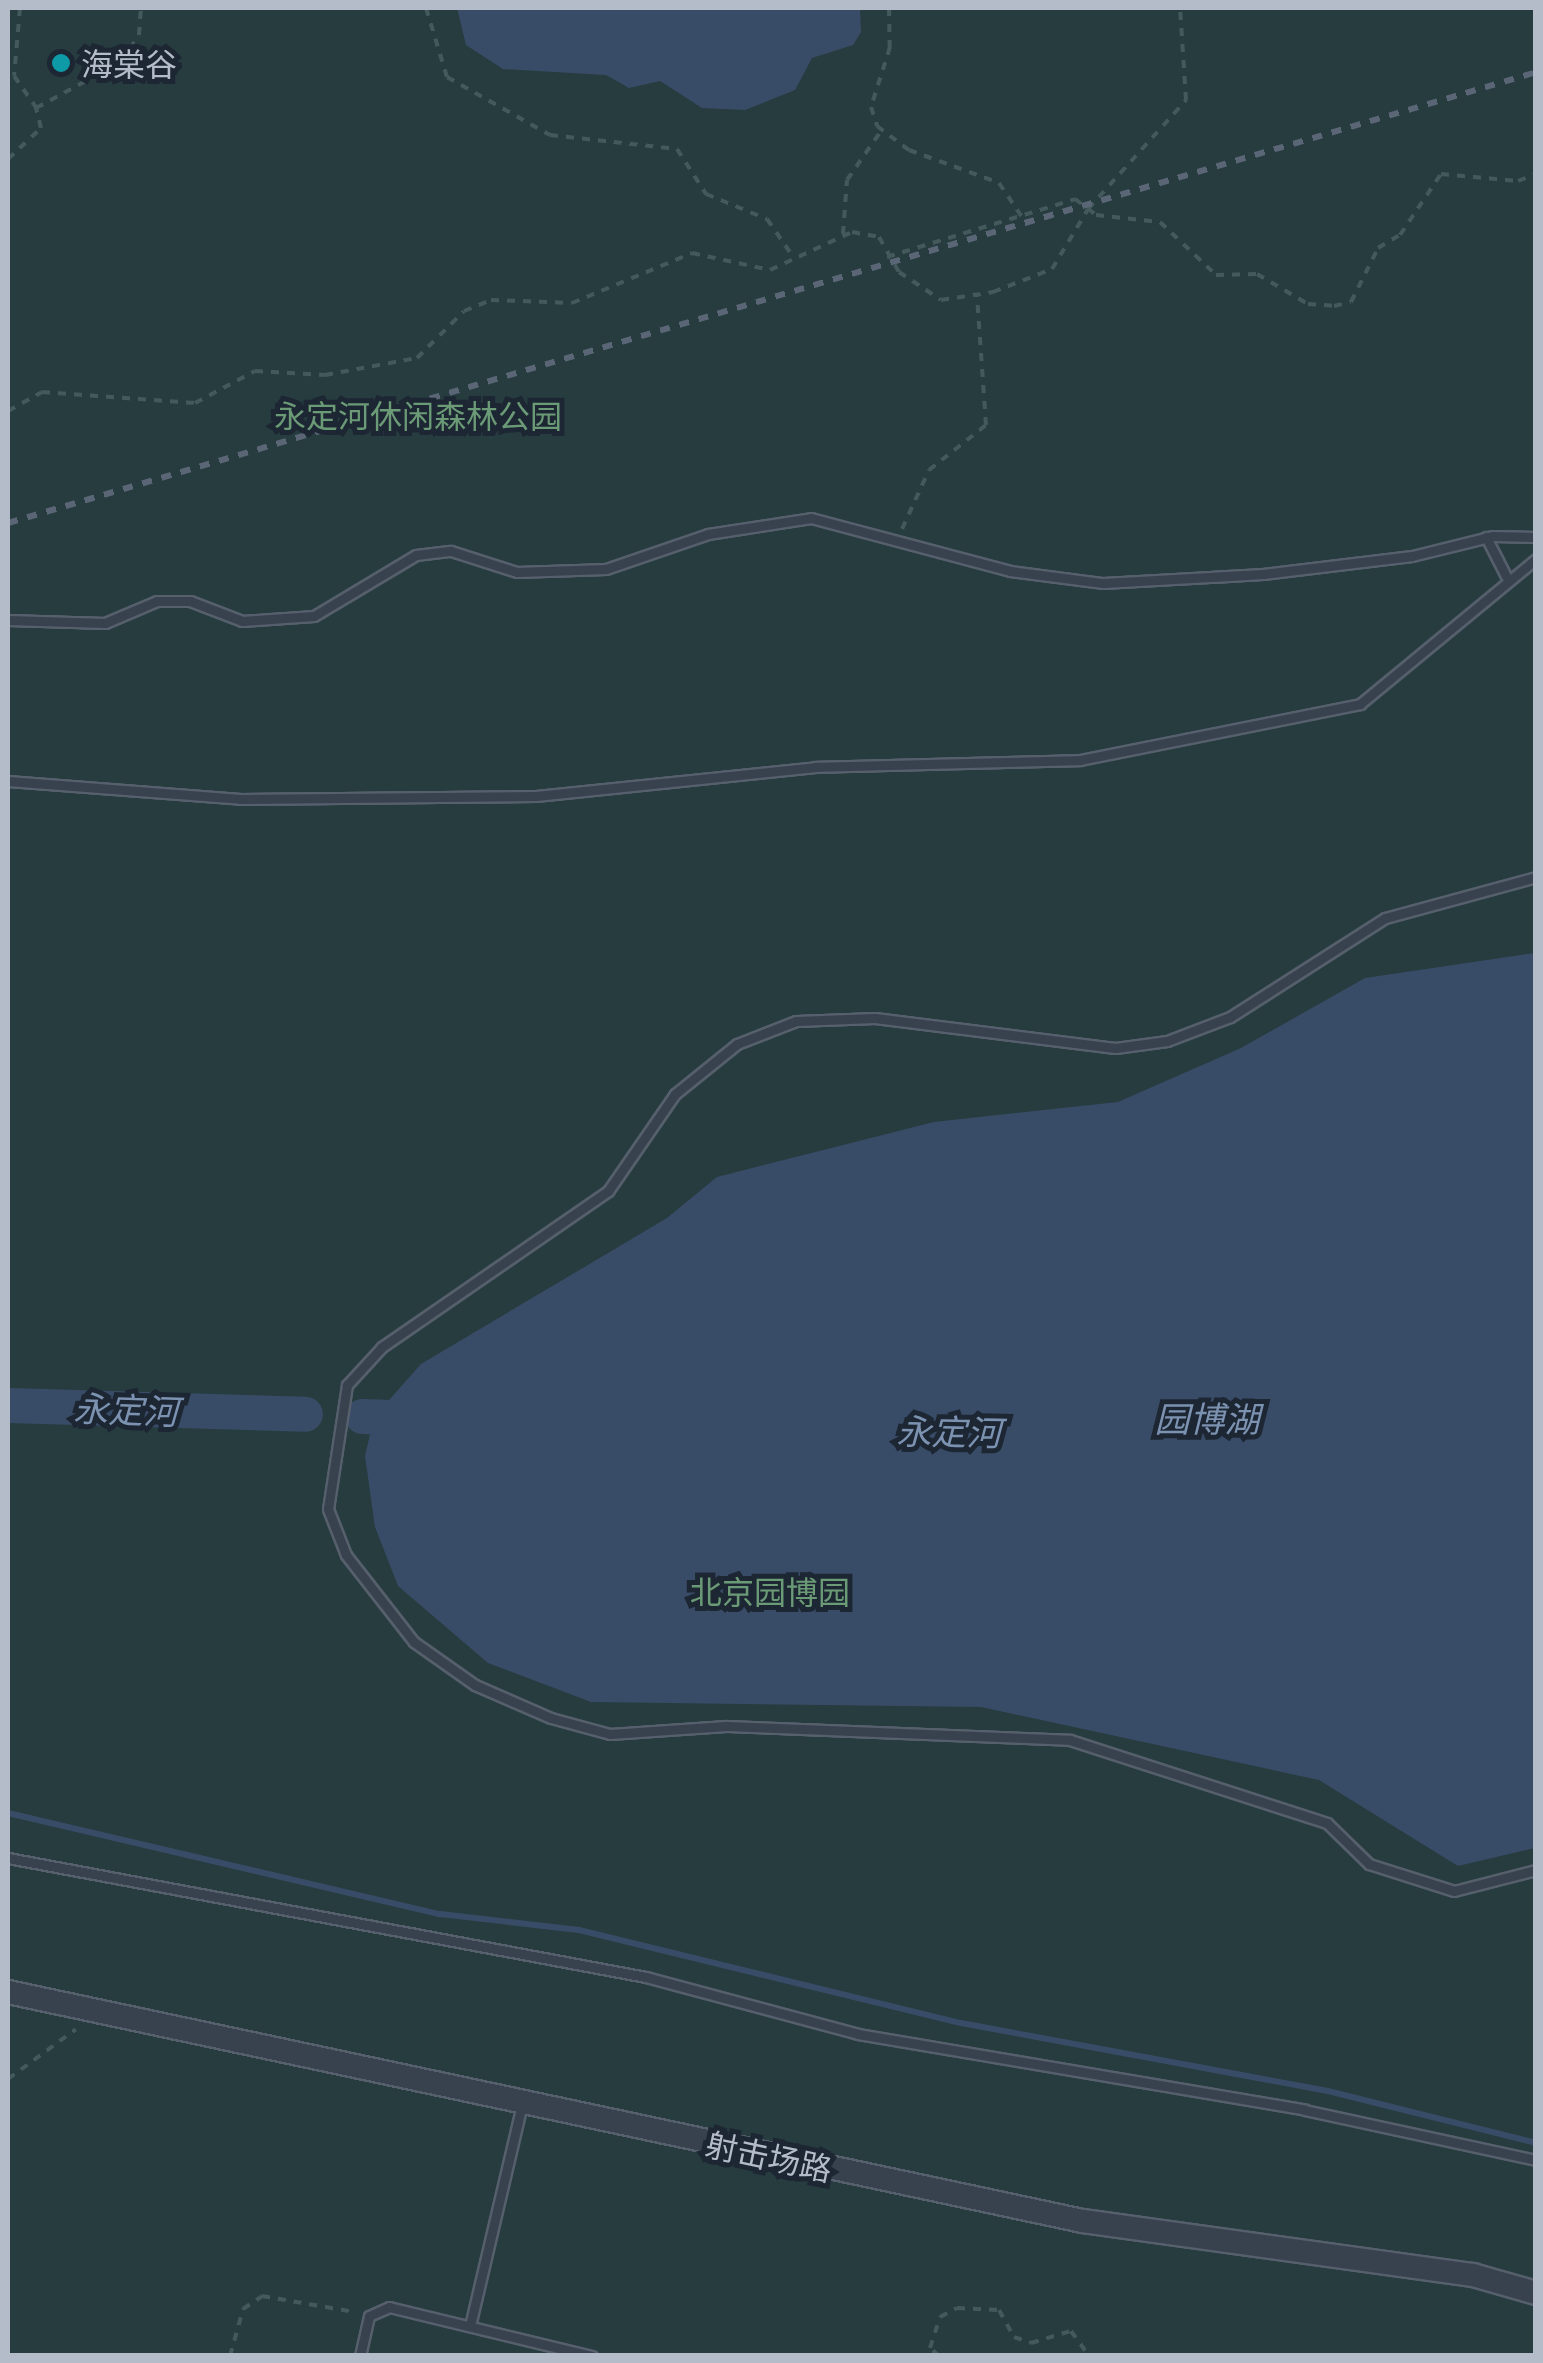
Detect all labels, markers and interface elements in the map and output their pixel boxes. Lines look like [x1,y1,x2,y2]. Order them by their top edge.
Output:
place label: 海棠谷 [81,44,177,82]
marker: 海棠谷 [50,52,72,74]
park label: 永定河休闲森林公园 [274,396,562,434]
water label: 永定河 [73,1386,179,1432]
water label: 园博湖 [1155,1397,1259,1439]
water label: 永定河 [896,1409,1002,1453]
park label: 北京园博园 [690,1572,850,1610]
street label: 射击场路 [702,2124,836,2188]

